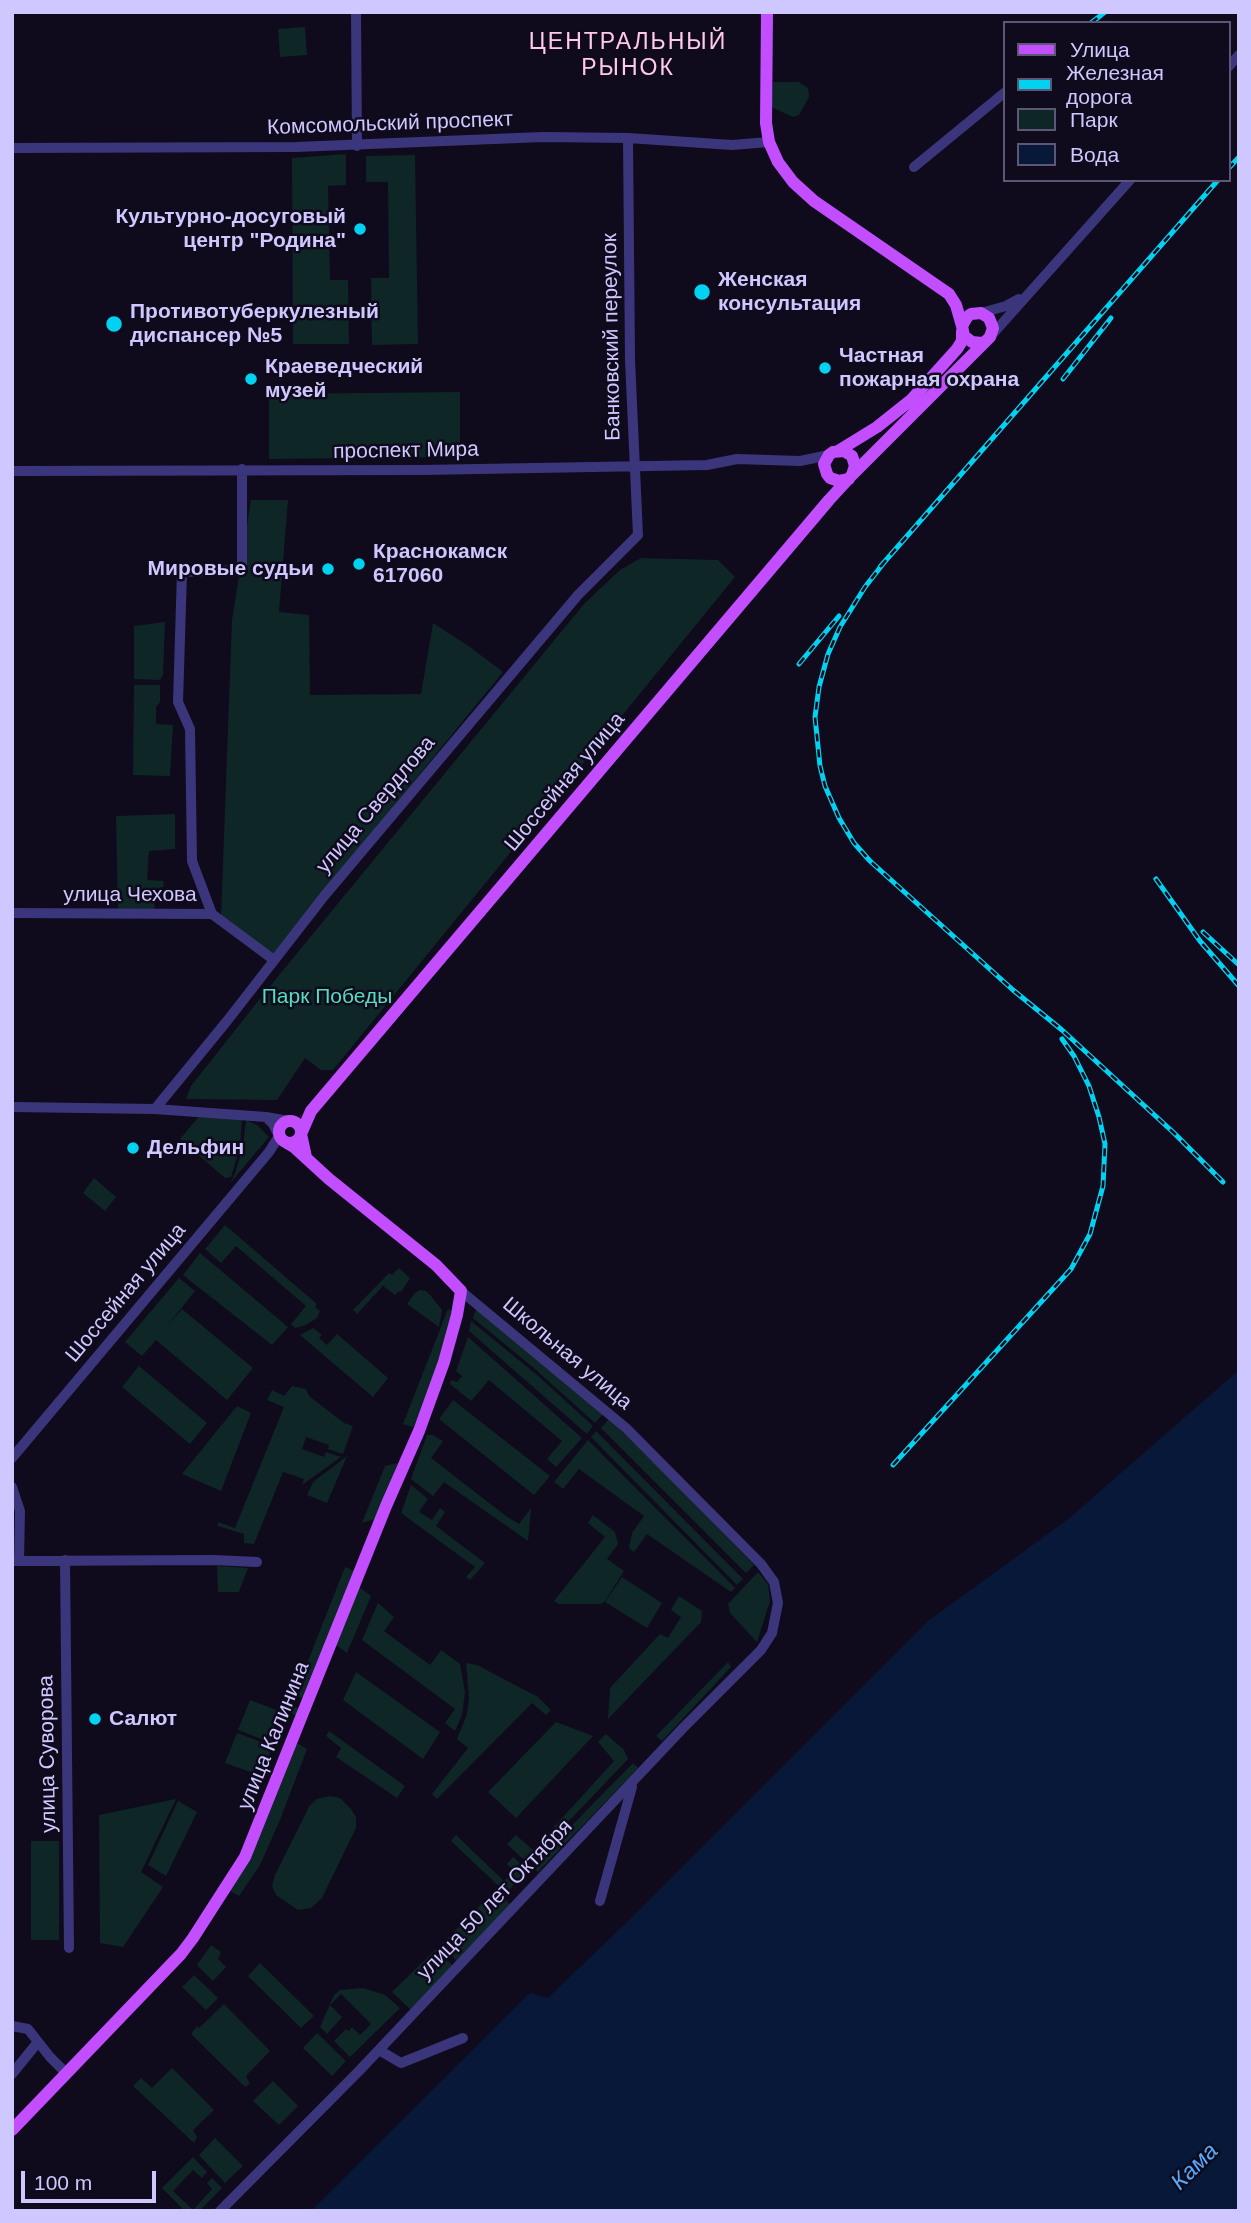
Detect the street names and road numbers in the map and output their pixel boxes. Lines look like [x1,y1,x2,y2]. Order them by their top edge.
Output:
street label: Комсомольский проспект [267,107,513,141]
street label: Банковский переулок [598,233,626,441]
street label: проспект Мира [333,437,479,465]
street label: Шоссейная улица [500,707,630,857]
street label: улица Свердлова [311,731,441,879]
street label: улица Чехова [63,882,197,908]
street label: Шоссейная улица [61,1218,191,1368]
street label: Школьная улица [497,1293,637,1415]
street label: улица Калинина [233,1658,315,1814]
street label: улица Суворова [34,1675,62,1833]
street label: улица 50 лет Октября [412,1815,578,1985]

